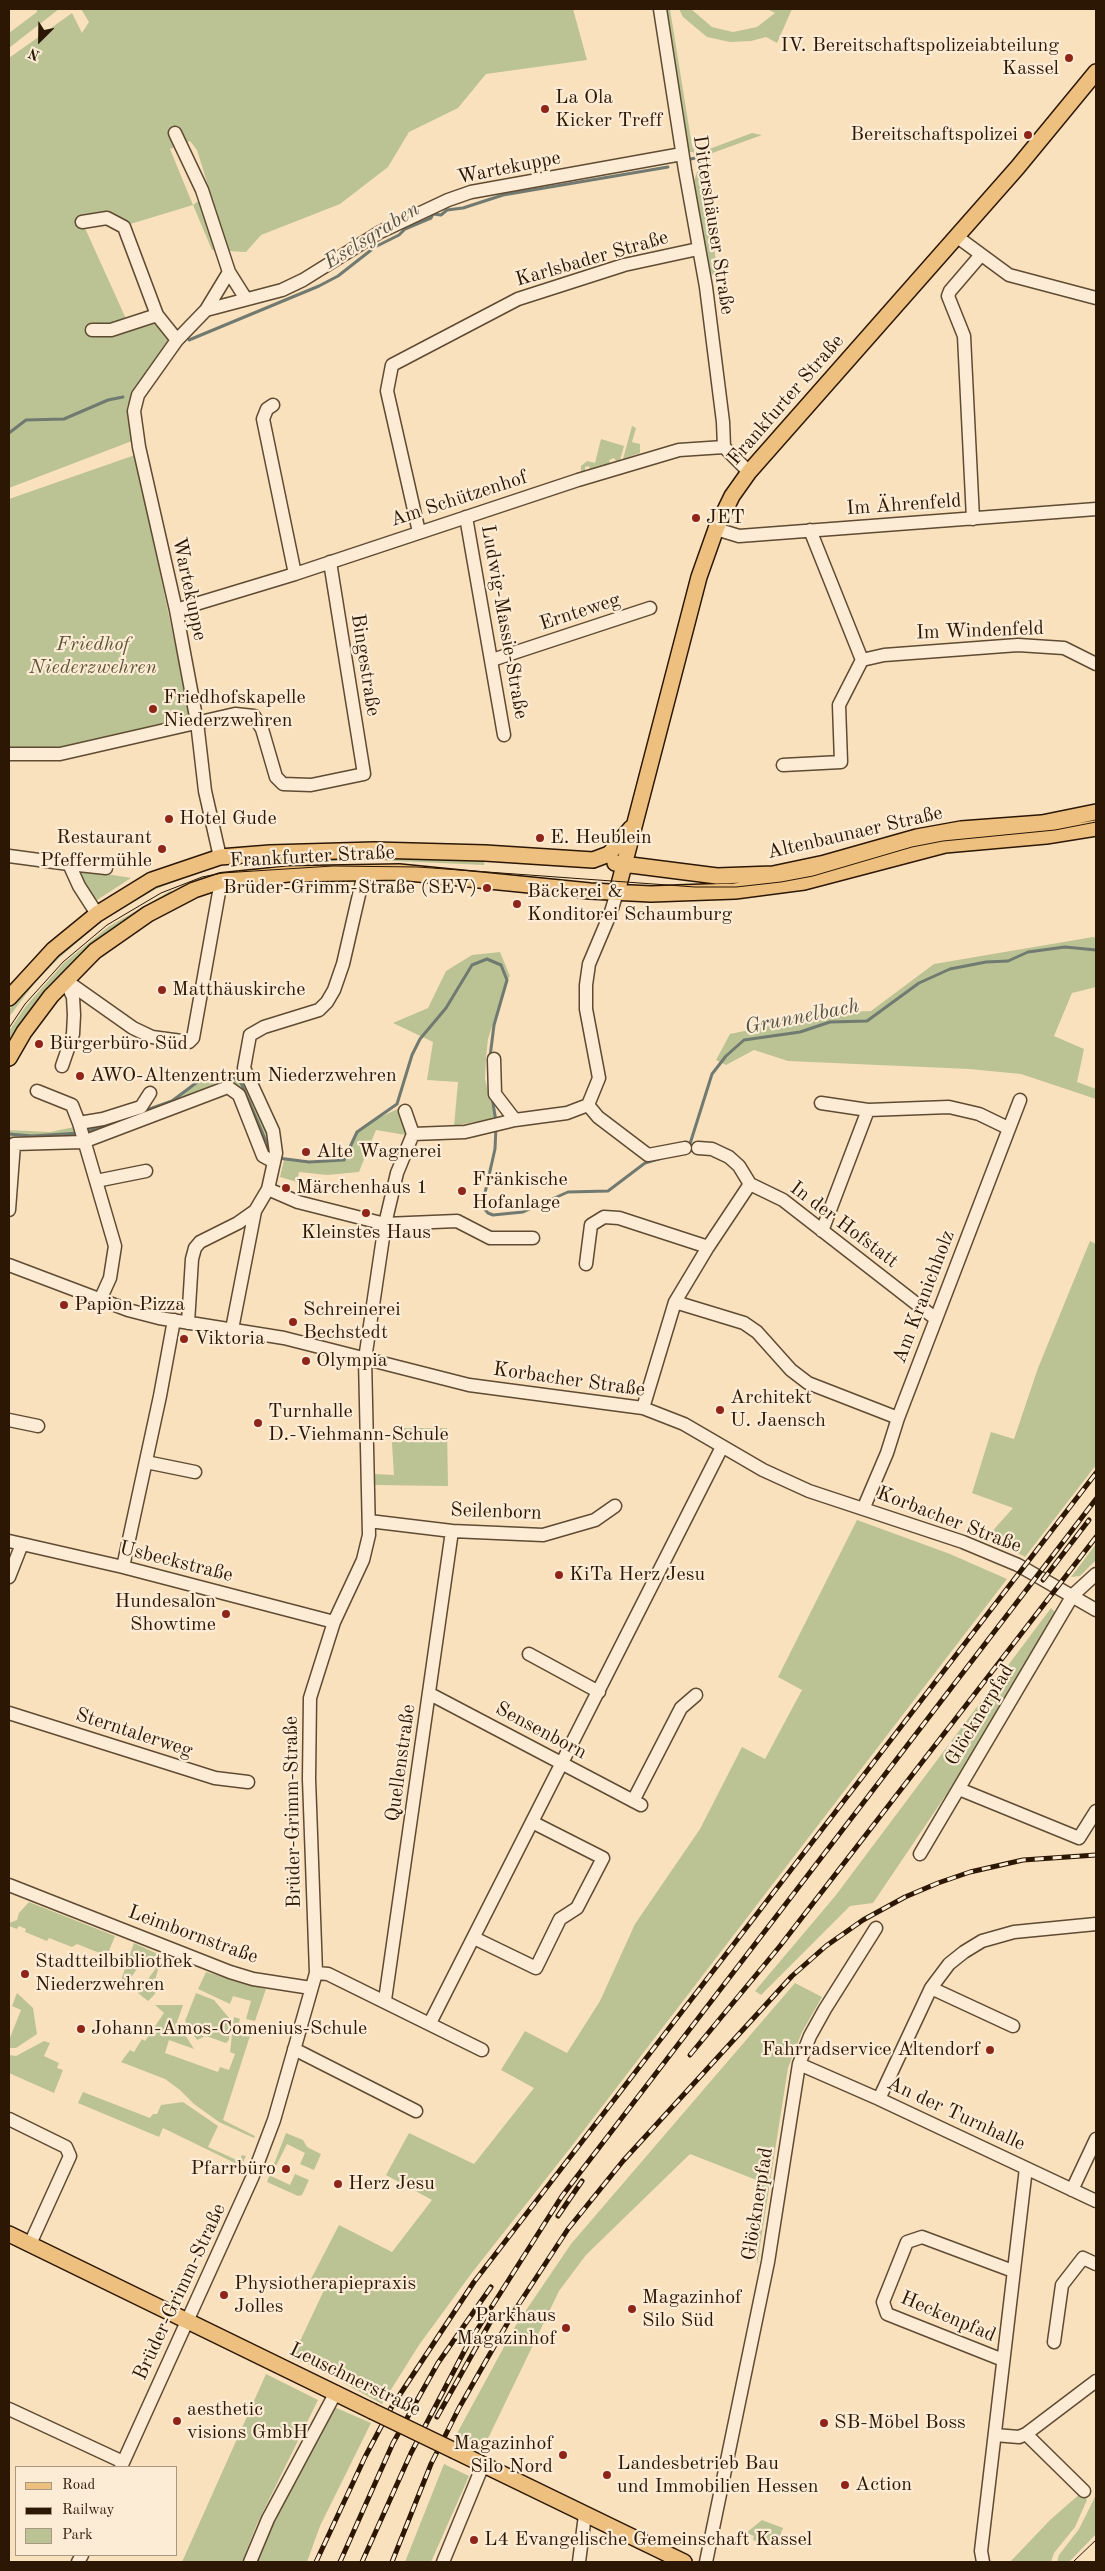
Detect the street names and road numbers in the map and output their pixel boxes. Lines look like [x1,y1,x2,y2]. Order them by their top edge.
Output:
street label: Dittershäuser Straße [687,134,739,316]
street label: Wartekuppe [455,146,563,190]
street label: Karlsbader Straße [513,226,671,292]
street label: Frankfurter Straße [723,330,849,470]
street label: Am Schützenhof [387,466,531,532]
street label: Im Ährenfeld [846,489,962,521]
street label: Ludwig-Massie-Straße [475,523,533,721]
street label: Wartekuppe [166,535,212,643]
street label: Ernteweg [537,588,623,636]
street label: Bingestraße [345,612,385,718]
street label: Im Windenfeld [916,617,1044,645]
street label: Altenbaunaer Straße [765,801,945,865]
street label: Frankfurter Straße [229,841,395,873]
street label: In der Hofstatt [785,1176,903,1274]
street label: Am Kranichholz [888,1227,960,1367]
street label: Korbacher Straße [491,1357,647,1403]
street label: Korbacher Straße [873,1481,1025,1559]
street label: Seilenborn [450,1498,542,1526]
street label: Usbeckstraße [117,1536,235,1588]
street label: Glöcknerpfad [940,1660,1020,1770]
street label: Sensenborn [491,1697,591,1765]
street label: Sterntalerweg [72,1703,196,1763]
street label: Quellenstraße [381,1703,421,1823]
street label: Brüder-Grimm-Straße [279,1716,307,1908]
street label: Leimbornstraße [125,1900,261,1970]
street label: An der Turnhalle [883,2071,1029,2157]
street label: Glöcknerpfad [737,2146,779,2262]
street label: Brüder-Grimm-Straße [128,2200,232,2384]
street label: Heckenpfad [897,2286,999,2348]
street label: Leuschnerstraße [285,2338,425,2422]

